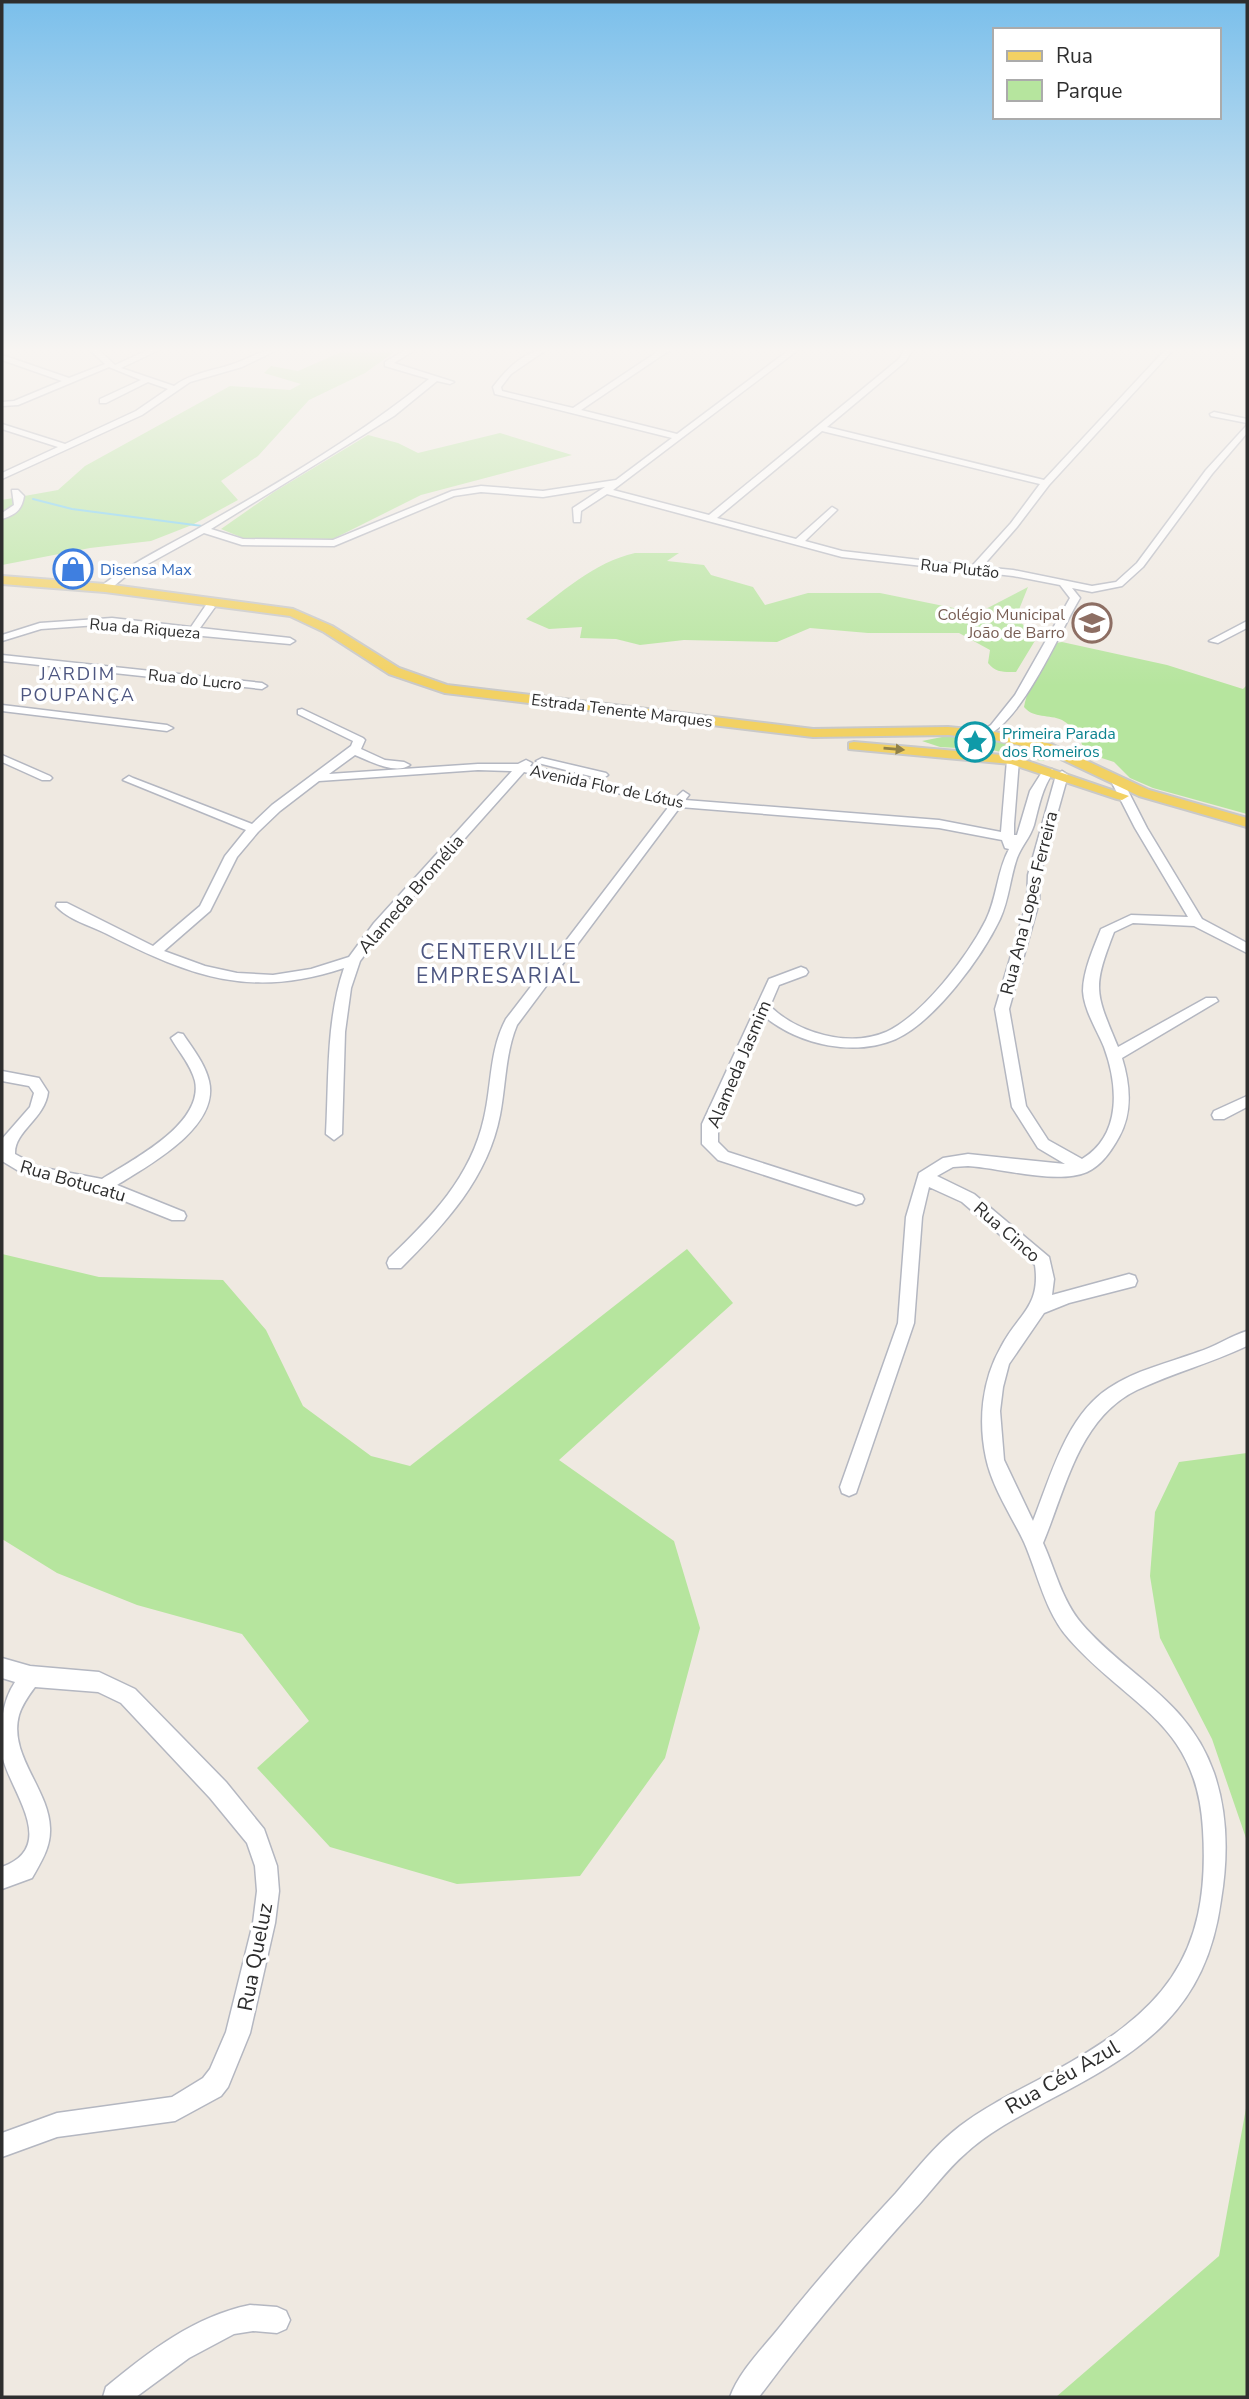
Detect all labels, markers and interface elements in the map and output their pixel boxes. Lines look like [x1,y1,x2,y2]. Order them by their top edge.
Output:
legend [993,28,1221,119]
text: Rua [1056,42,1093,70]
text: Parque [1056,77,1123,105]
shop icon: Disensa Max [52,548,94,590]
street label: Rua Plutão [919,554,1000,584]
place label: Disensa Max [100,559,192,581]
school or university icon: Colégio Municipal João de Barro [1071,602,1113,644]
place label: Colégio Municipal João de Barro [938,604,1065,644]
street label: Rua da Riqueza [89,613,201,645]
district label: JARDIM POUPANÇA [20,662,136,707]
street label: Rua do Lucro [147,664,243,696]
street label: Estrada Tenente Marques [530,689,714,733]
place icon: Primeira Parada dos Romeiros [954,721,996,763]
place label: Primeira Parada dos Romeiros [1002,723,1116,763]
one-way arrow [883,744,905,755]
street label: Avenida Flor de Lótus [528,760,686,814]
street label: Rua Ana Lopes Ferreira [995,809,1063,997]
street label: Alameda Bromélia [353,829,469,959]
district label: CENTERVILLE EMPRESARIAL [416,938,582,990]
street label: Alameda Jasmim [701,996,777,1132]
street label: Rua Botucatu [17,1154,129,1208]
street label: Rua Cinco [969,1196,1045,1268]
street label: Rua Queluz [231,1900,279,2013]
street label: Rua Céu Azul [1000,2033,1125,2121]

